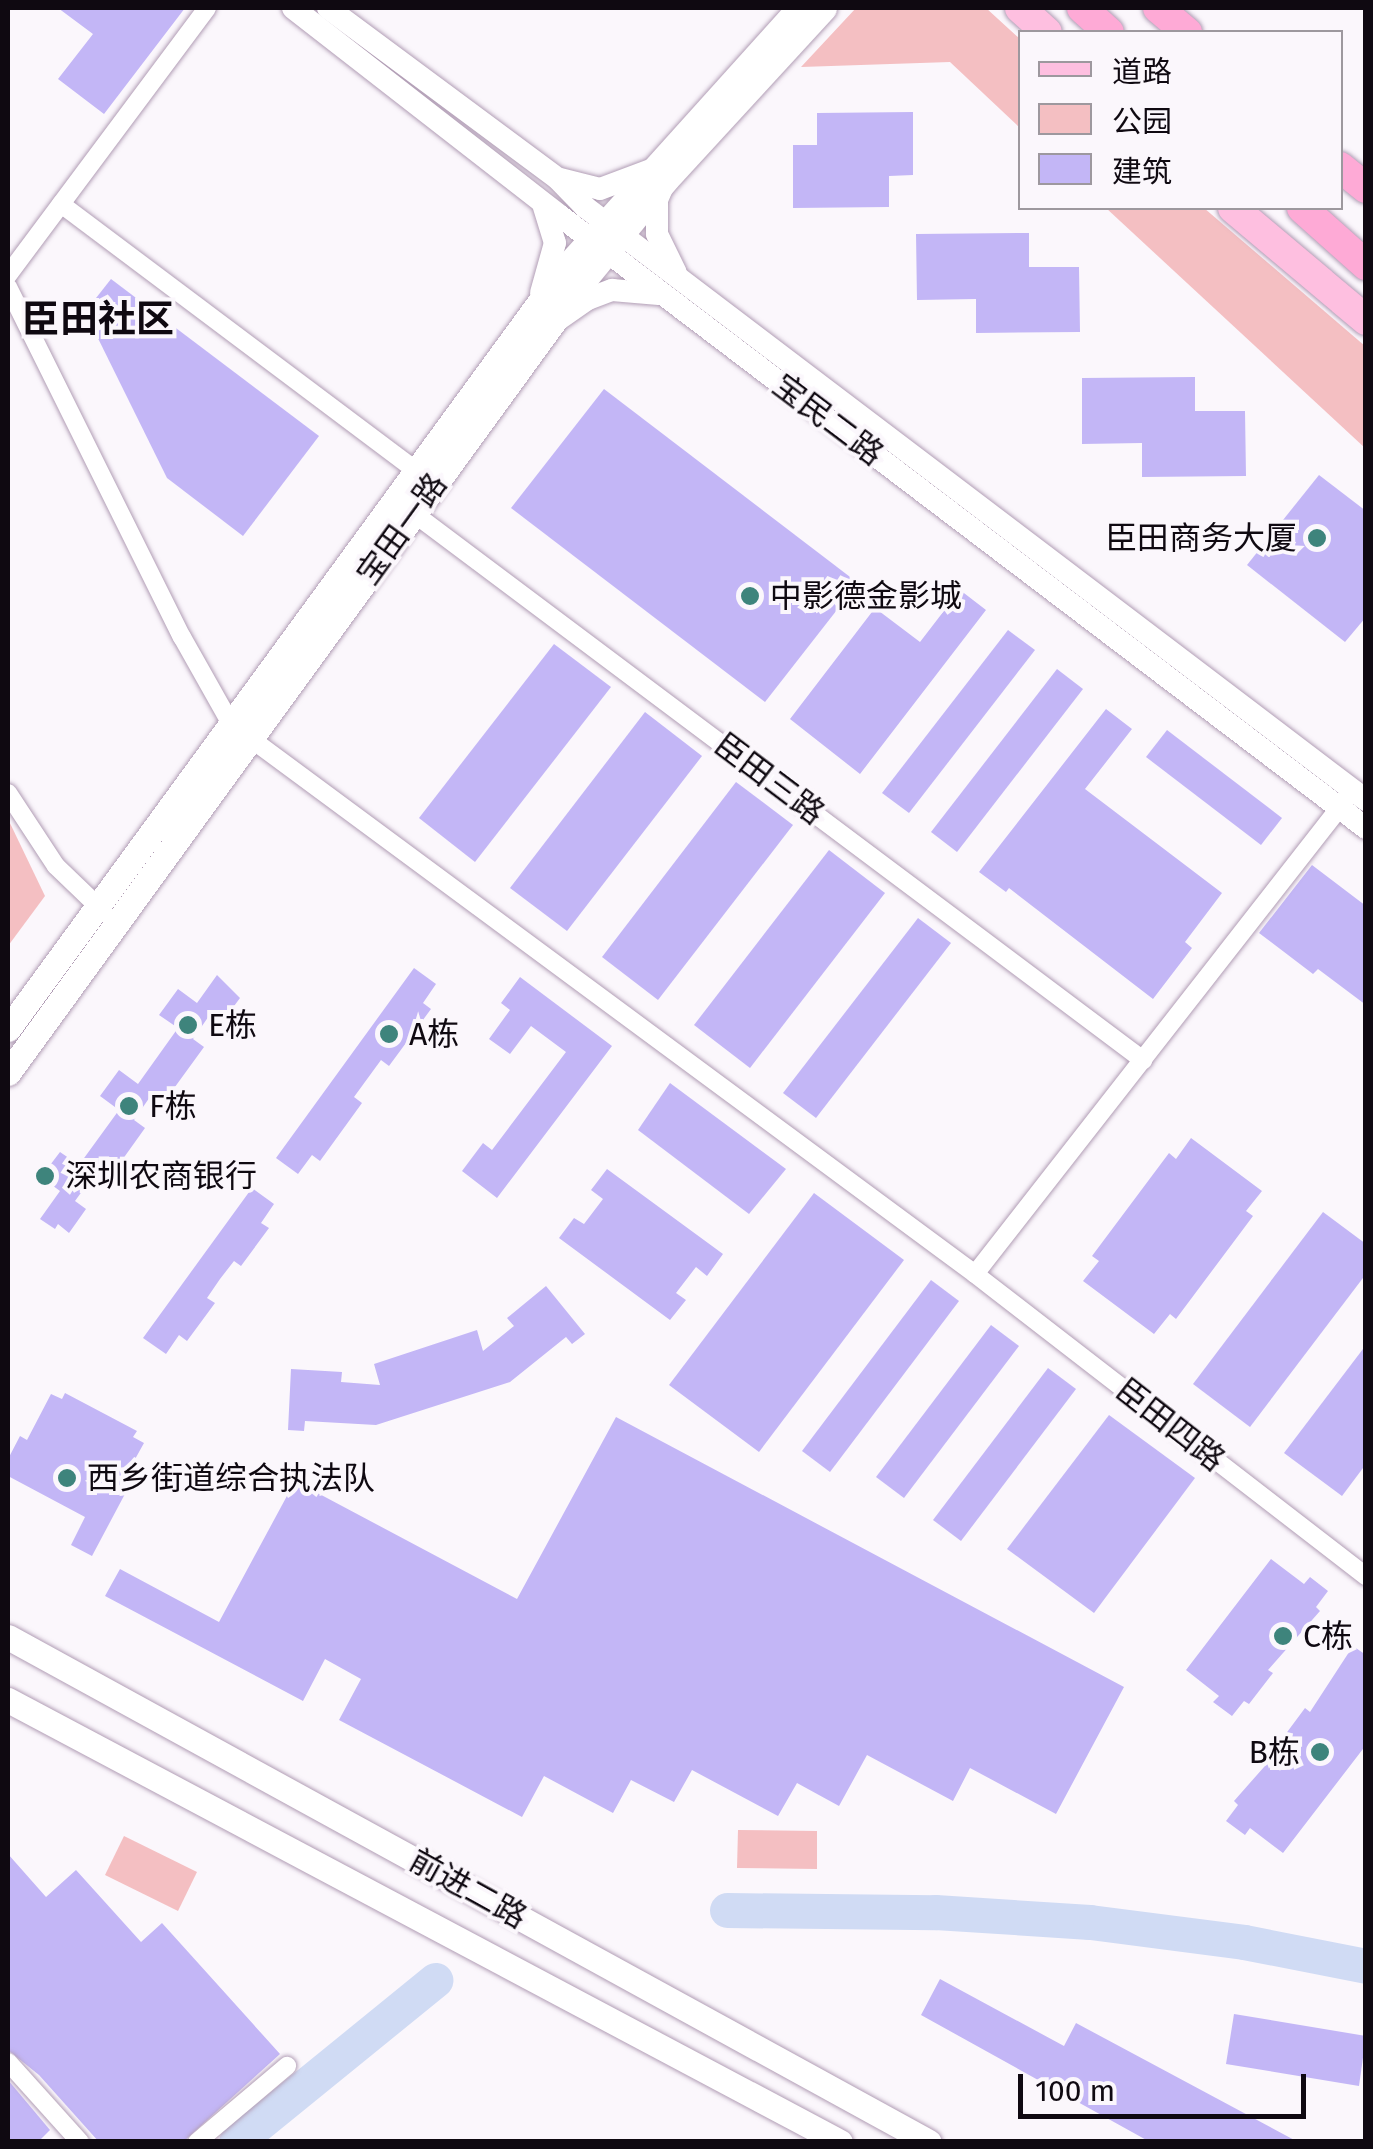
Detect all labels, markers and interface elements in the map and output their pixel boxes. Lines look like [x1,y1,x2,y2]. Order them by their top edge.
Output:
legend [1018,30,1343,210]
text: 道路 [1112,54,1172,90]
text: 公园 [1112,104,1172,140]
text: 建筑 [1112,154,1172,190]
district label: 臣田社区 [22,297,174,343]
street label: 宝民二路 [765,366,891,474]
street label: 宝田一路 [349,466,455,592]
place label: 臣田商务大厦 [1105,519,1297,557]
marker: 臣田商务大厦 [1306,527,1328,549]
place label: 中影德金影城 [770,577,962,615]
marker: 中影德金影城 [739,585,761,607]
street label: 臣田三路 [706,725,832,833]
place label: E栋 [208,1006,257,1044]
marker: E栋 [177,1014,199,1036]
place label: A栋 [409,1015,459,1053]
marker: A栋 [378,1023,400,1045]
place label: F栋 [149,1087,197,1125]
marker: F栋 [118,1095,140,1117]
place label: 深圳农商银行 [65,1157,257,1195]
marker: 深圳农商银行 [34,1165,56,1187]
street label: 臣田四路 [1108,1370,1232,1480]
place label: 西乡街道综合执法队 [87,1459,375,1497]
marker: 西乡街道综合执法队 [56,1467,78,1489]
place label: C栋 [1303,1617,1353,1655]
marker: C栋 [1272,1625,1294,1647]
place label: B栋 [1249,1733,1300,1771]
marker: B栋 [1309,1741,1331,1763]
street label: 前进二路 [403,1841,533,1937]
scale bar [1023,2054,1310,2116]
text: 100 m [1035,2073,1115,2109]

